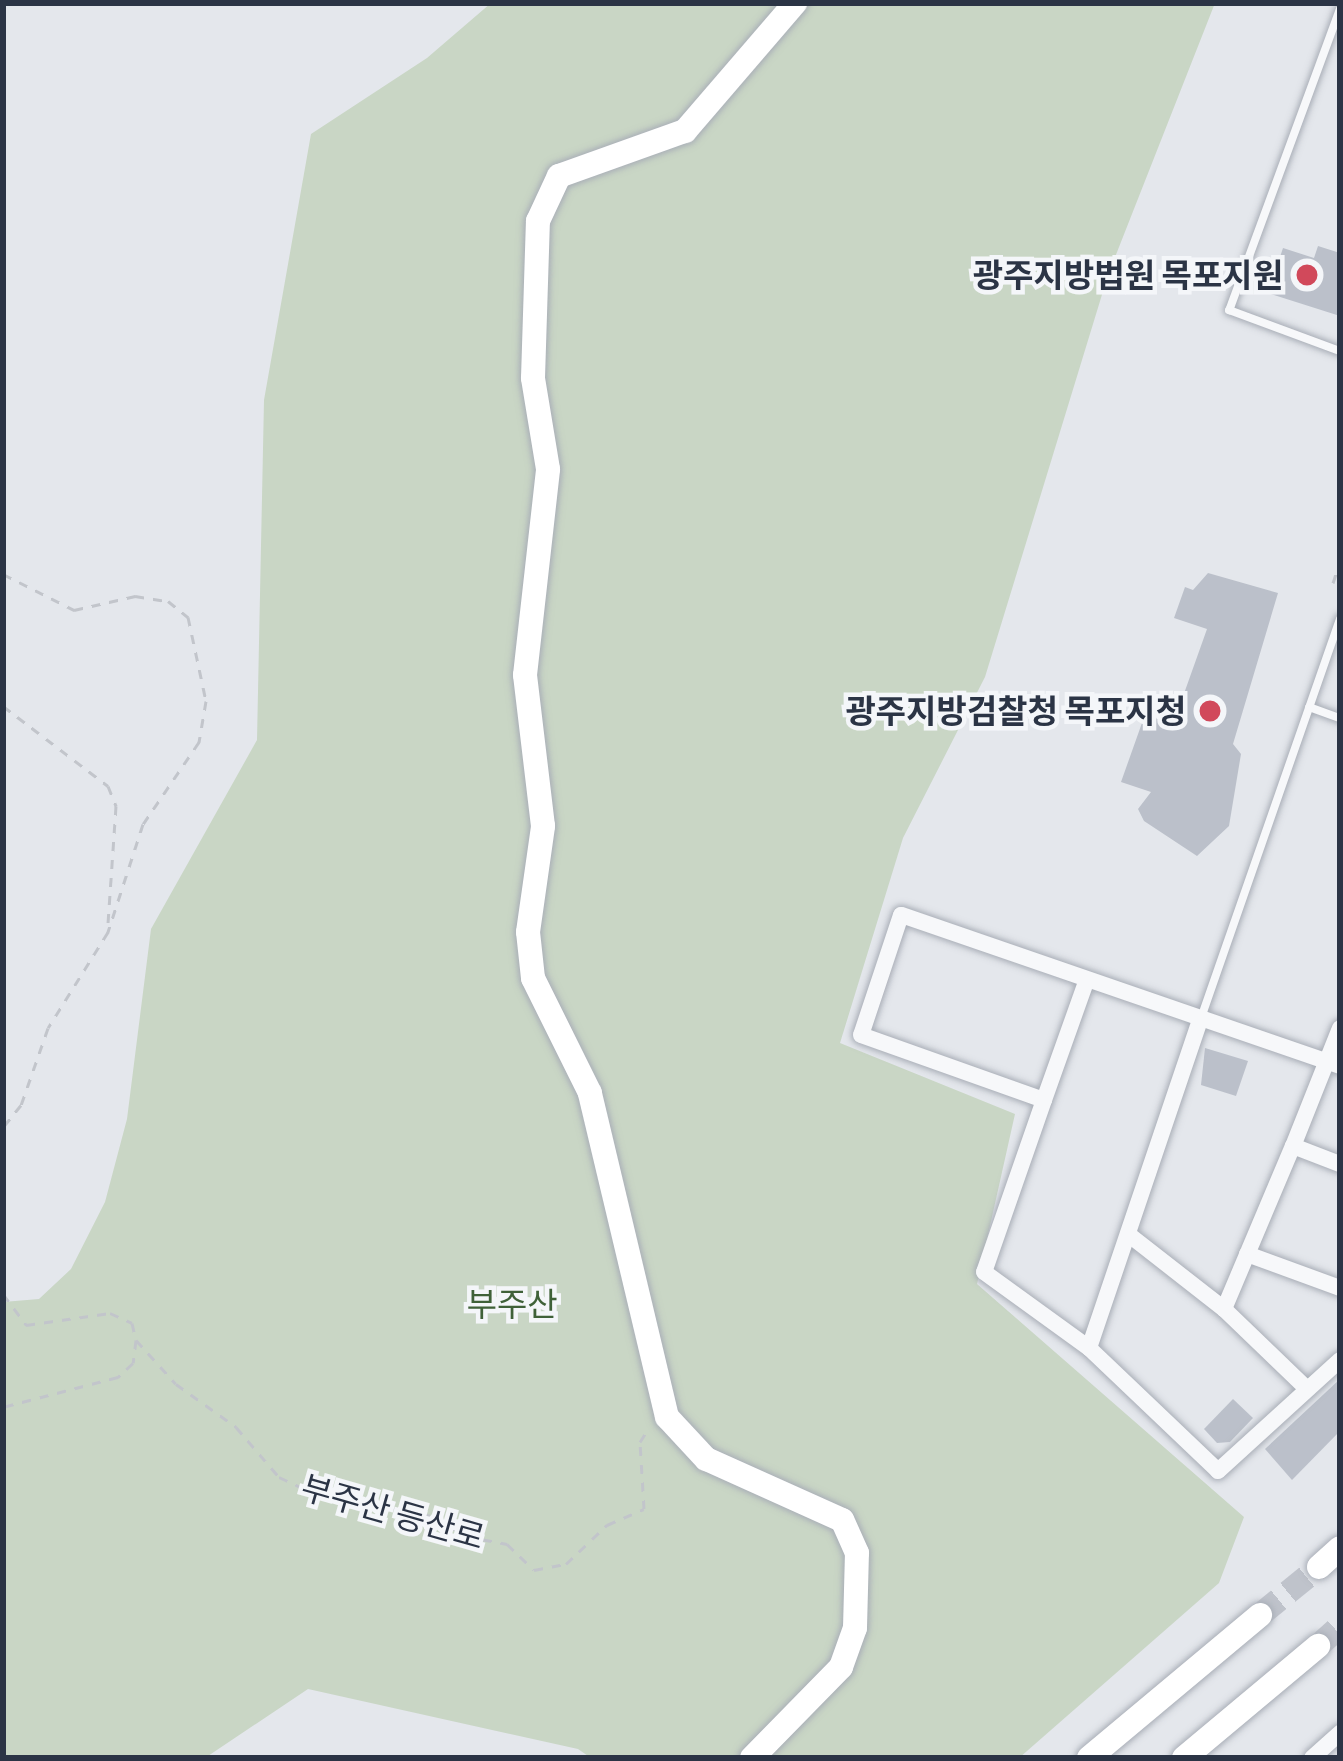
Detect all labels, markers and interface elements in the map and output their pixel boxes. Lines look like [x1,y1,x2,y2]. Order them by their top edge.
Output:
place label: 광주지방법원 목포지원 [973,255,1283,295]
marker: 광주지방법원 목포지원 [1294,262,1320,288]
place label: 광주지방검찰청 목포지청 [845,691,1186,731]
marker: 광주지방검찰청 목포지청 [1197,698,1223,724]
park label: 부주산 [466,1284,558,1324]
street label: 부주산 등산로 [297,1467,489,1557]

